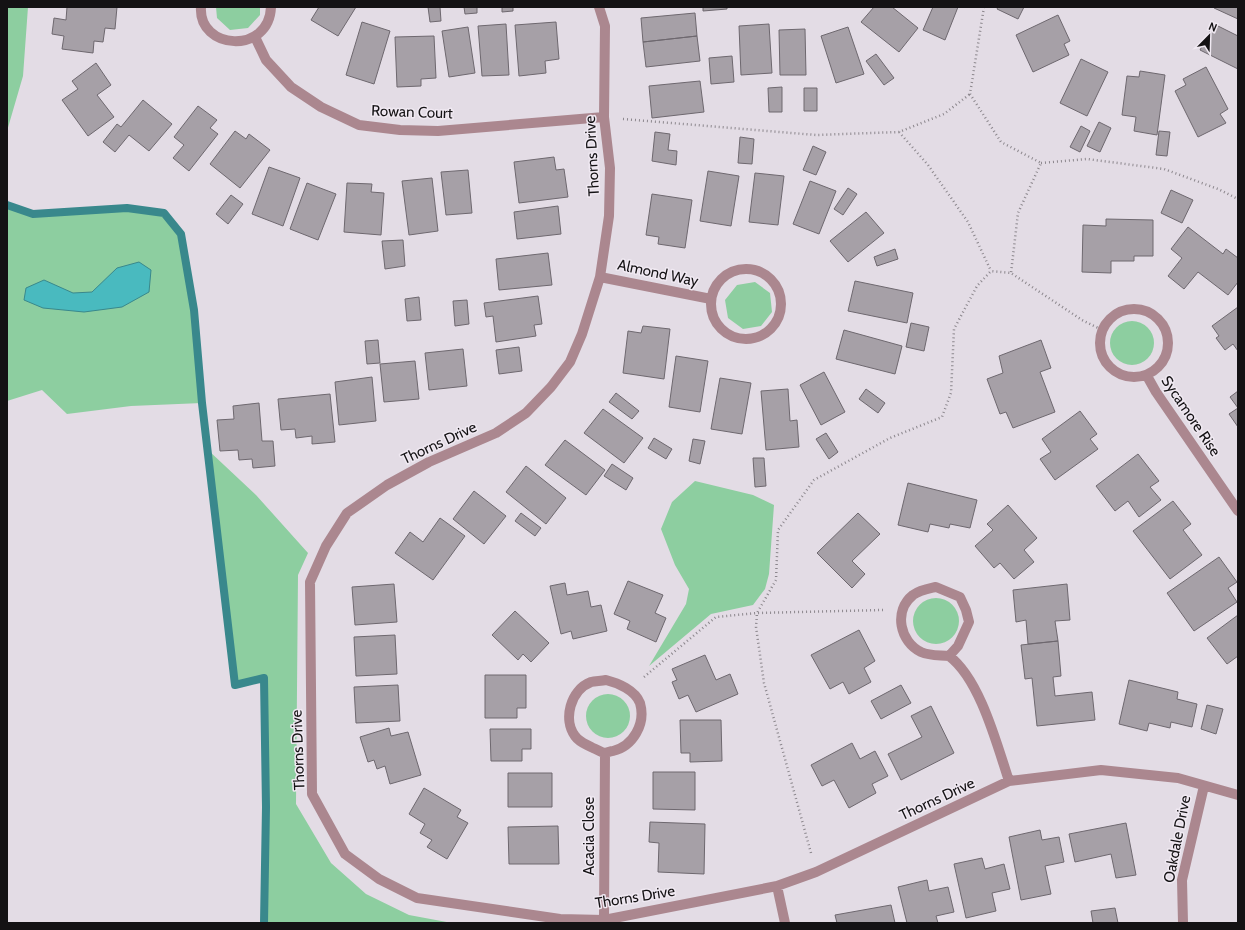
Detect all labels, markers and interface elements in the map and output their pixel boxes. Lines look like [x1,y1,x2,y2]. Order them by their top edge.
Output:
north arrow [1189,16,1229,56]
text: N [1207,19,1219,35]
street label: Rowan Court [371,102,453,122]
street label: Thorns Drive [581,115,603,197]
street label: Almond Way [616,256,701,290]
street label: Sycamore Rise [1158,372,1225,460]
street label: Thorns Drive [399,418,480,468]
street label: Thorns Drive [288,709,308,791]
street label: Thorns Drive [897,774,978,824]
street label: Oakdale Drive [1160,793,1194,884]
street label: Acacia Close [580,796,598,875]
street label: Thorns Drive [594,882,677,912]

